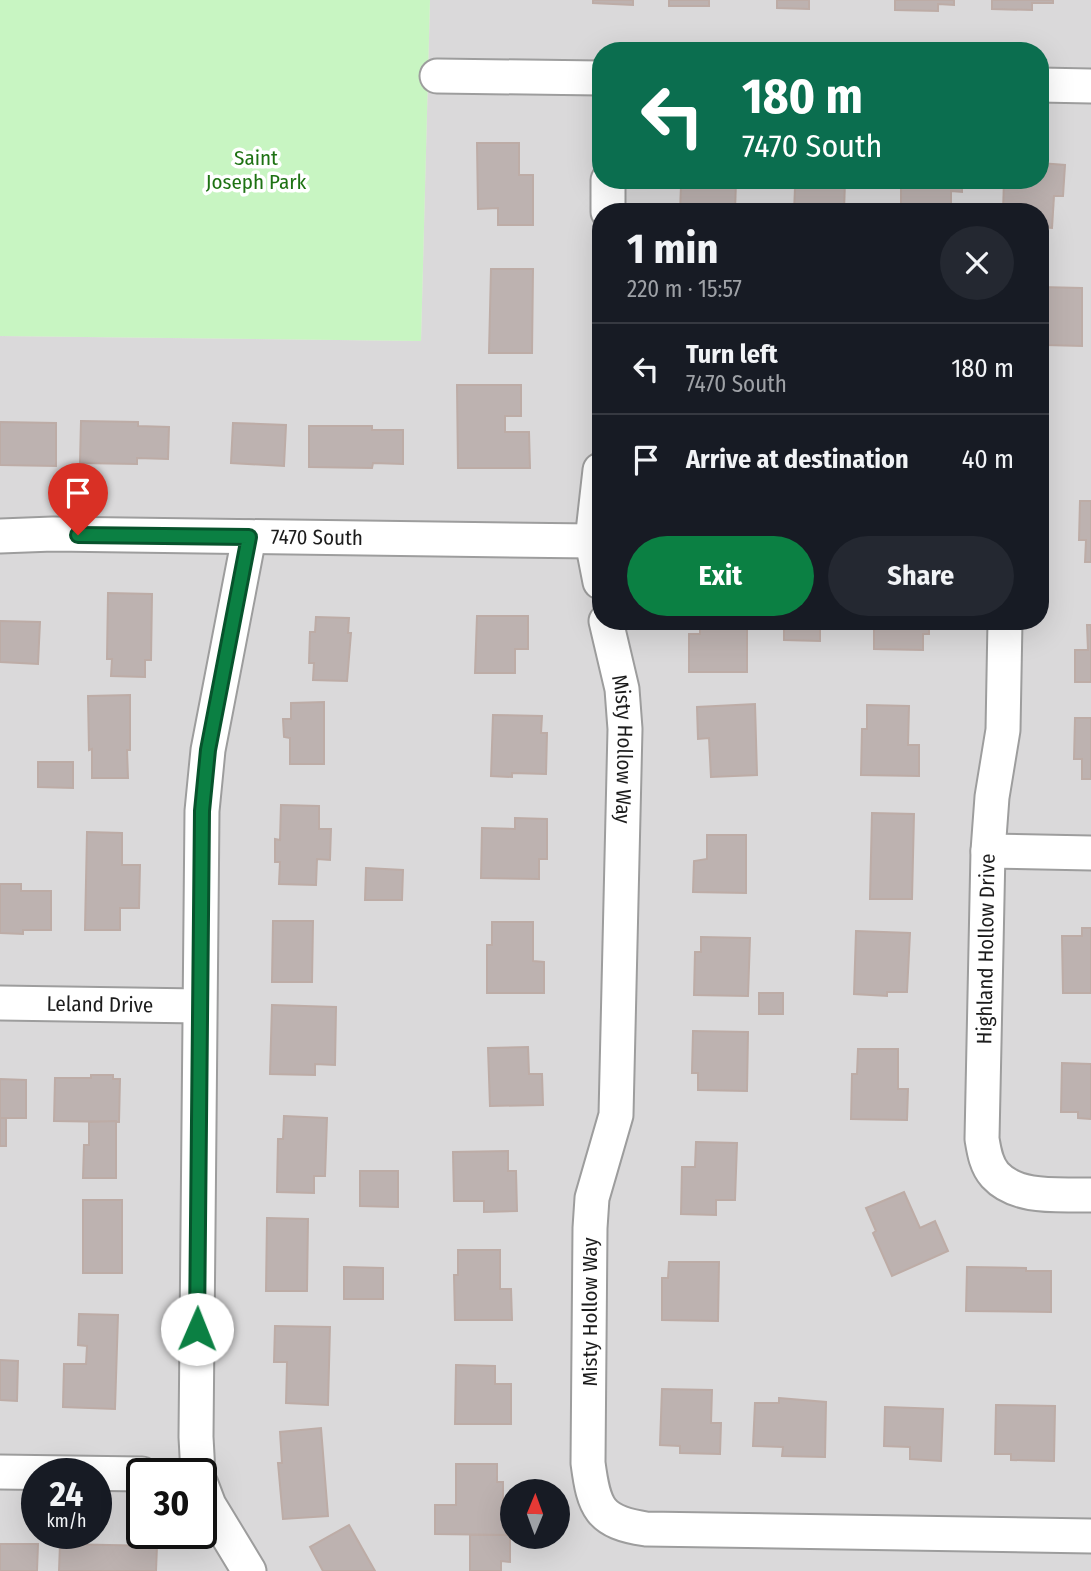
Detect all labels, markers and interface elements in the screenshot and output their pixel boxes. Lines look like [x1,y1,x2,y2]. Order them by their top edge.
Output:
text: 180 m [742,67,863,126]
icon: left [627,70,718,161]
text: 7470 South [742,127,882,165]
park label: Saint Joseph Park [206,145,307,195]
text: 1 min [627,224,718,274]
button: close [940,226,1014,300]
text: 220 m · 15:57 [627,275,742,303]
text: Turn left [686,339,778,370]
icon: left [627,350,665,388]
text: 180 m [951,353,1014,384]
text: 7470 South [686,370,787,398]
icon: arrive [627,441,665,479]
text: Arrive at destination [686,444,909,475]
text: 40 m [962,444,1014,475]
pin [48,463,108,535]
icon: arrive [59,474,97,512]
street label: 7470 South [271,524,363,551]
button: Exit [627,536,814,616]
button: Share [828,536,1014,616]
street label: Misty Hollow Way [606,672,638,825]
street label: Highland Hollow Drive [971,853,1001,1045]
street label: Leland Drive [46,991,154,1018]
street label: Misty Hollow Way [577,1237,603,1387]
position arrow [160,1292,234,1366]
speed limit sign: 30 [126,1458,217,1549]
text: 24 [50,1473,83,1515]
north arrow [500,1479,570,1549]
map controls [500,1479,570,1549]
text: km/h [46,1510,87,1532]

